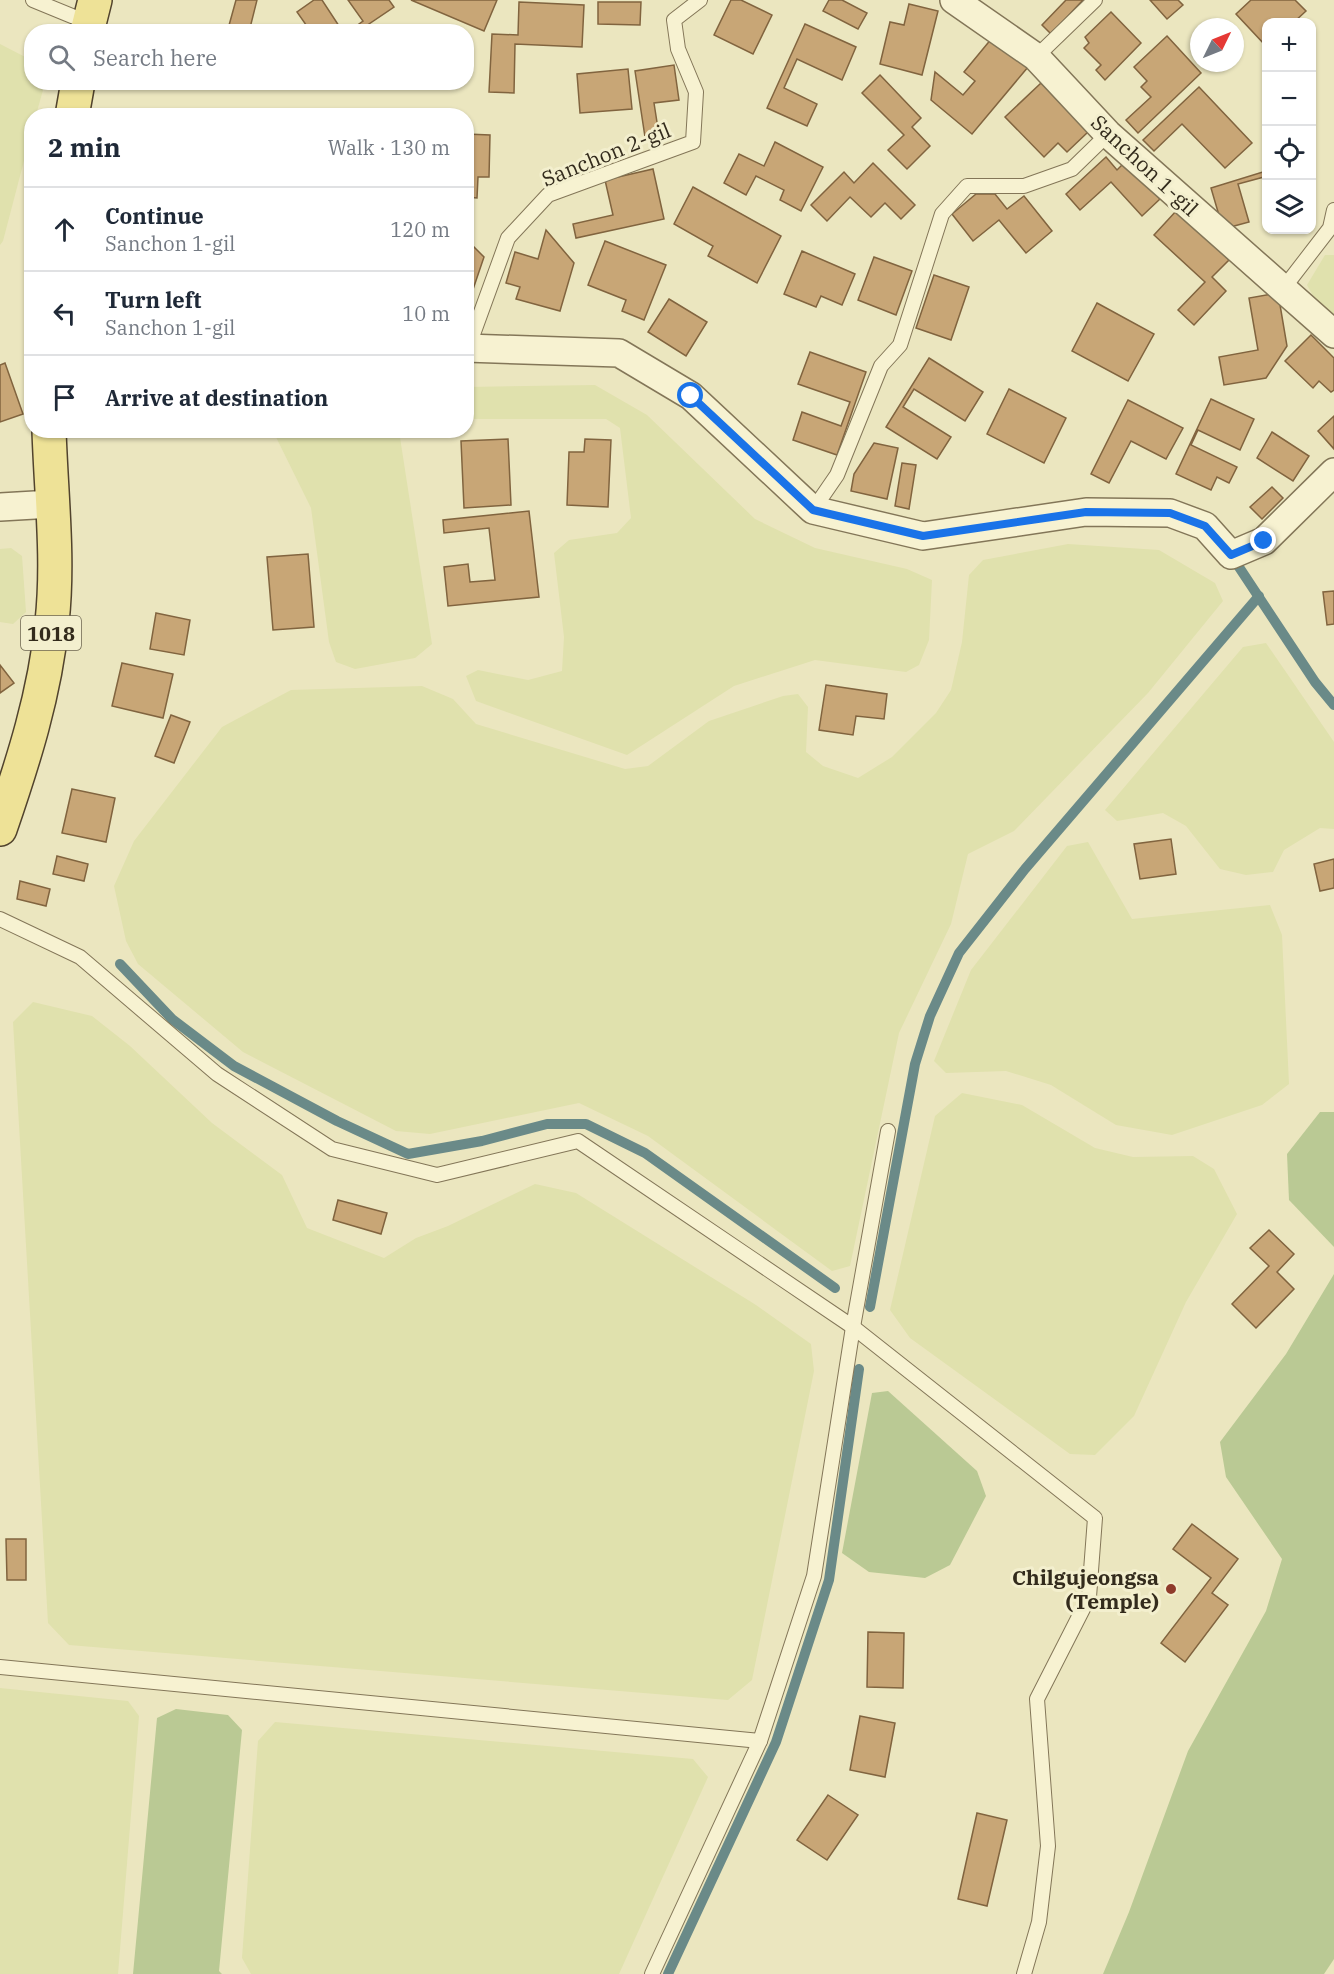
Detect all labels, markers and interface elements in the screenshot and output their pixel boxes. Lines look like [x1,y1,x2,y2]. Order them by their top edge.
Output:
north arrow [1190,18,1244,72]
map controls [1262,18,1316,234]
button: + [1262,18,1316,72]
search box [24,24,474,90]
icon: search [45,41,78,74]
text: Search here [93,43,217,72]
button: − [1262,72,1316,126]
street label: Sanchon 1-gil [1085,108,1205,222]
street label: Sanchon 2-gil [537,115,675,193]
button: locate [1262,126,1316,180]
text: 2 min [48,130,121,164]
text: Walk · 130 m [328,134,450,161]
button: layers [1262,180,1316,234]
text: Continue [105,201,204,230]
icon: ahead [48,213,81,246]
text: 120 m [390,216,450,243]
text: Sanchon 1-gil [105,230,235,257]
text: Turn left [105,285,201,314]
icon: left [48,297,81,330]
text: 10 m [402,300,450,327]
text: Sanchon 1-gil [105,314,235,341]
icon: arrive [48,381,81,414]
route start [677,382,703,408]
text: Arrive at destination [105,383,328,412]
route end [1250,527,1276,553]
road number: 1018 [21,616,81,650]
place label: Chilgujeongsa (Temple) [1012,1563,1159,1615]
marker: Chilgujeongsa (Temple) [1164,1582,1178,1596]

